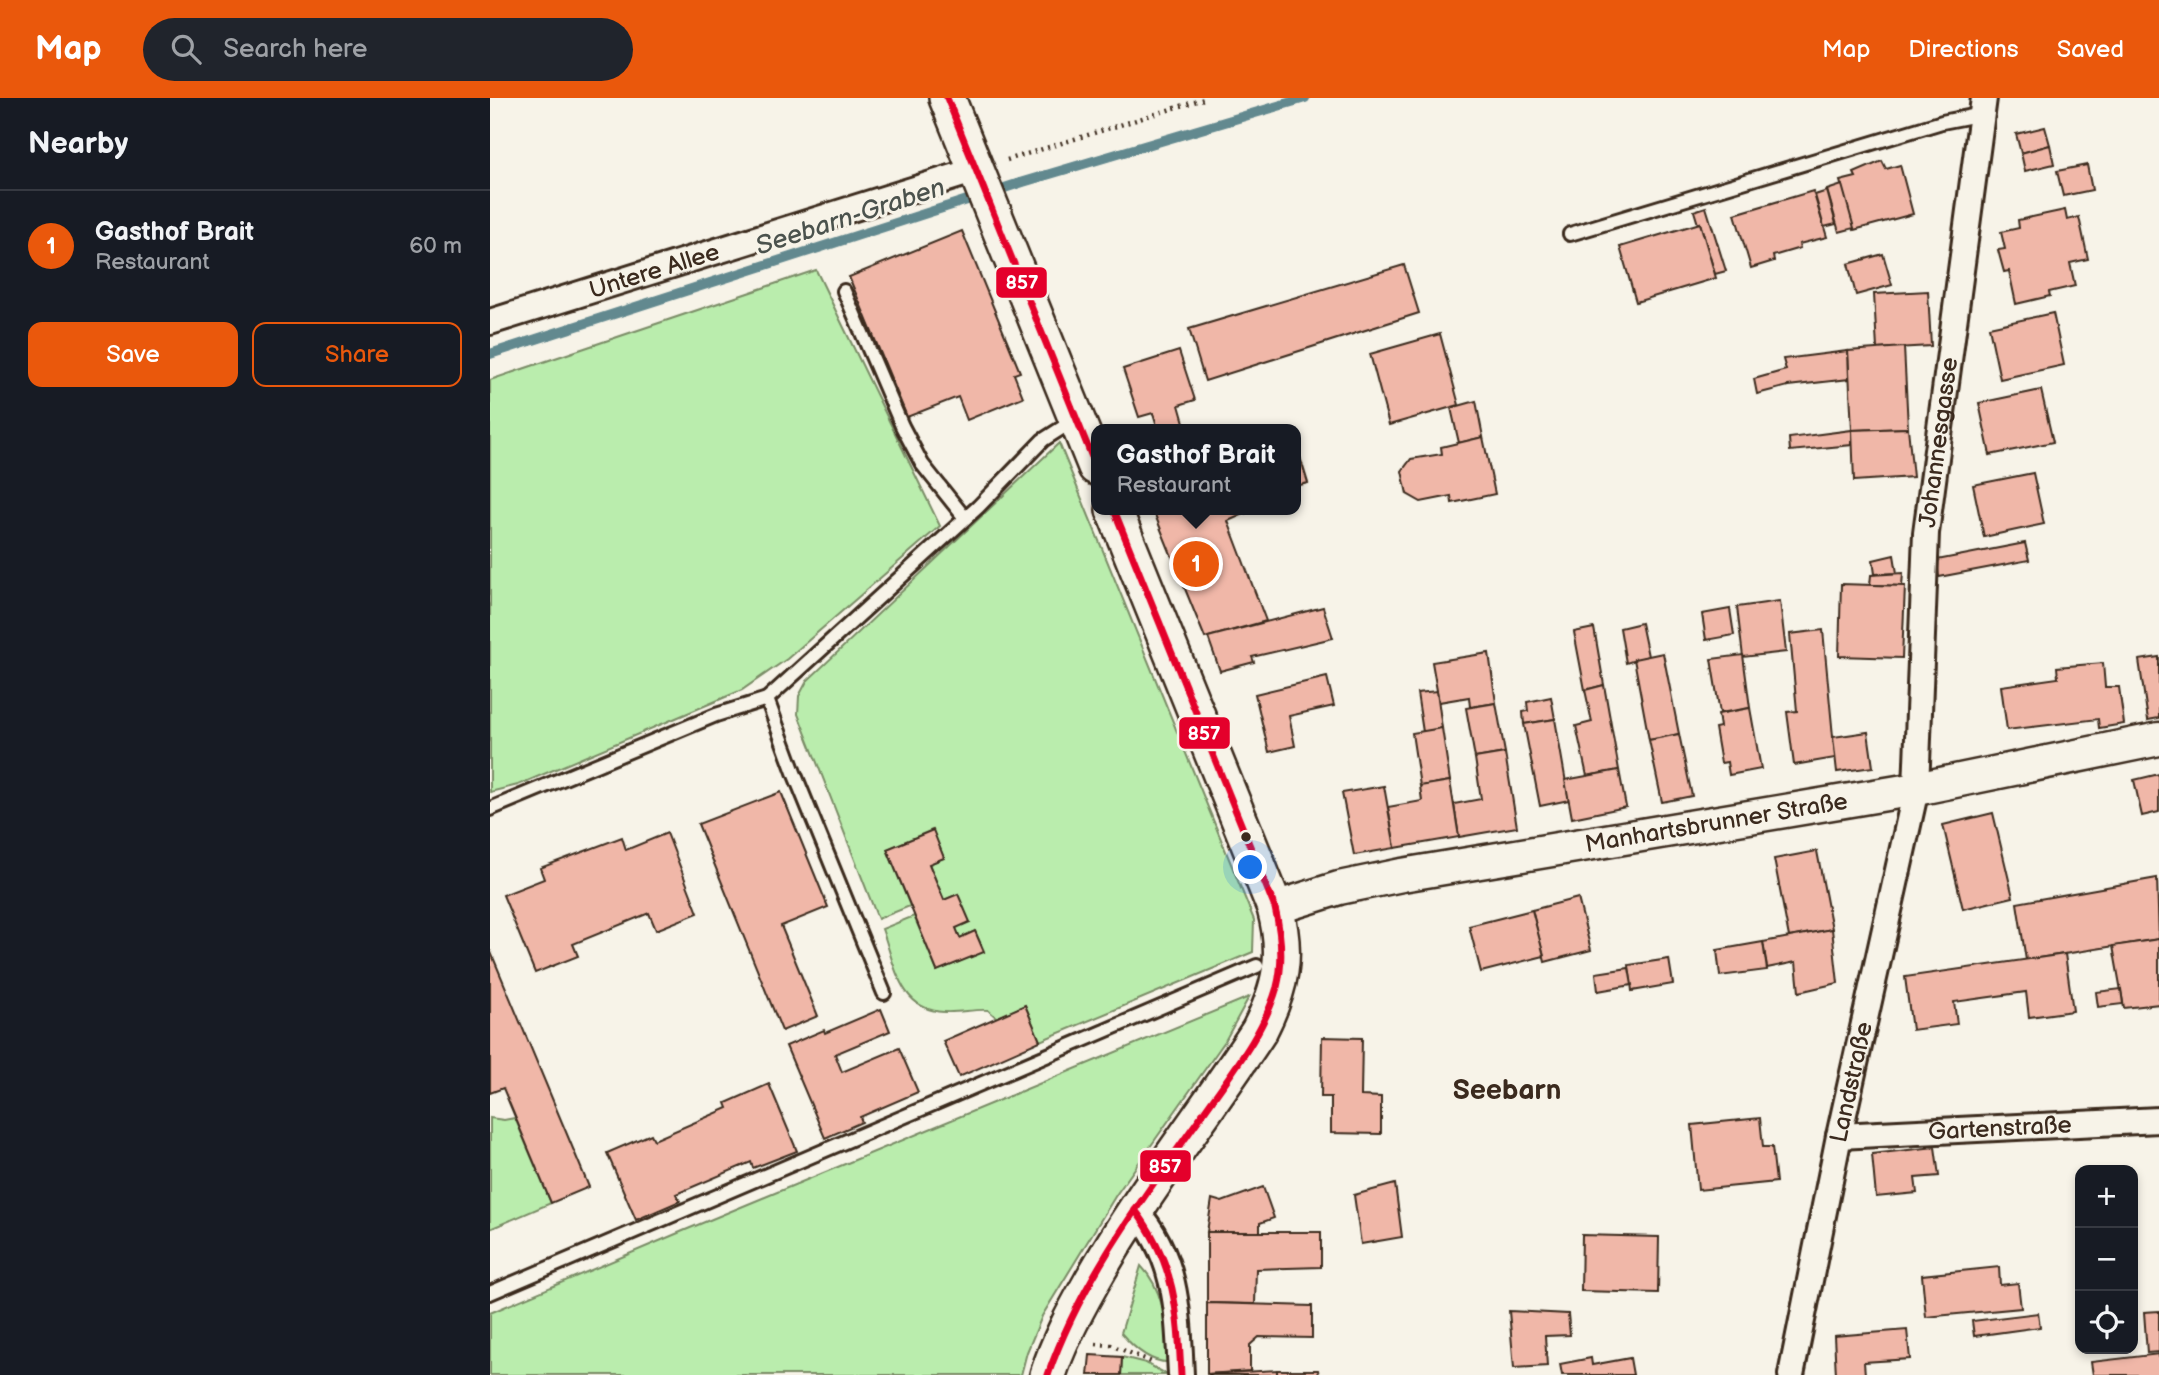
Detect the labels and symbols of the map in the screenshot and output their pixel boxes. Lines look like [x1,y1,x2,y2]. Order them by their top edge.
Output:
water label: Seebarn-Graben [752,172,949,263]
street label: Untere Allee [586,237,723,305]
line badge: 857 [995,266,1048,299]
text: 857 [1006,272,1039,295]
street label: Johannesgasse [1913,355,1964,529]
pin: 1 [1173,538,1219,590]
line badge: 857 [1178,716,1231,750]
text: 857 [1188,723,1221,746]
street label: Manhartsbrunner Straße [1583,787,1850,859]
unlabelled marker [1239,830,1253,844]
your location [1233,850,1267,884]
street label: Landstraße [1824,1019,1879,1145]
district label: Seebarn [1453,1074,1561,1107]
street label: Gartenstraße [1927,1110,2072,1147]
line badge: 857 [1139,1149,1192,1183]
text: 857 [1149,1156,1182,1179]

